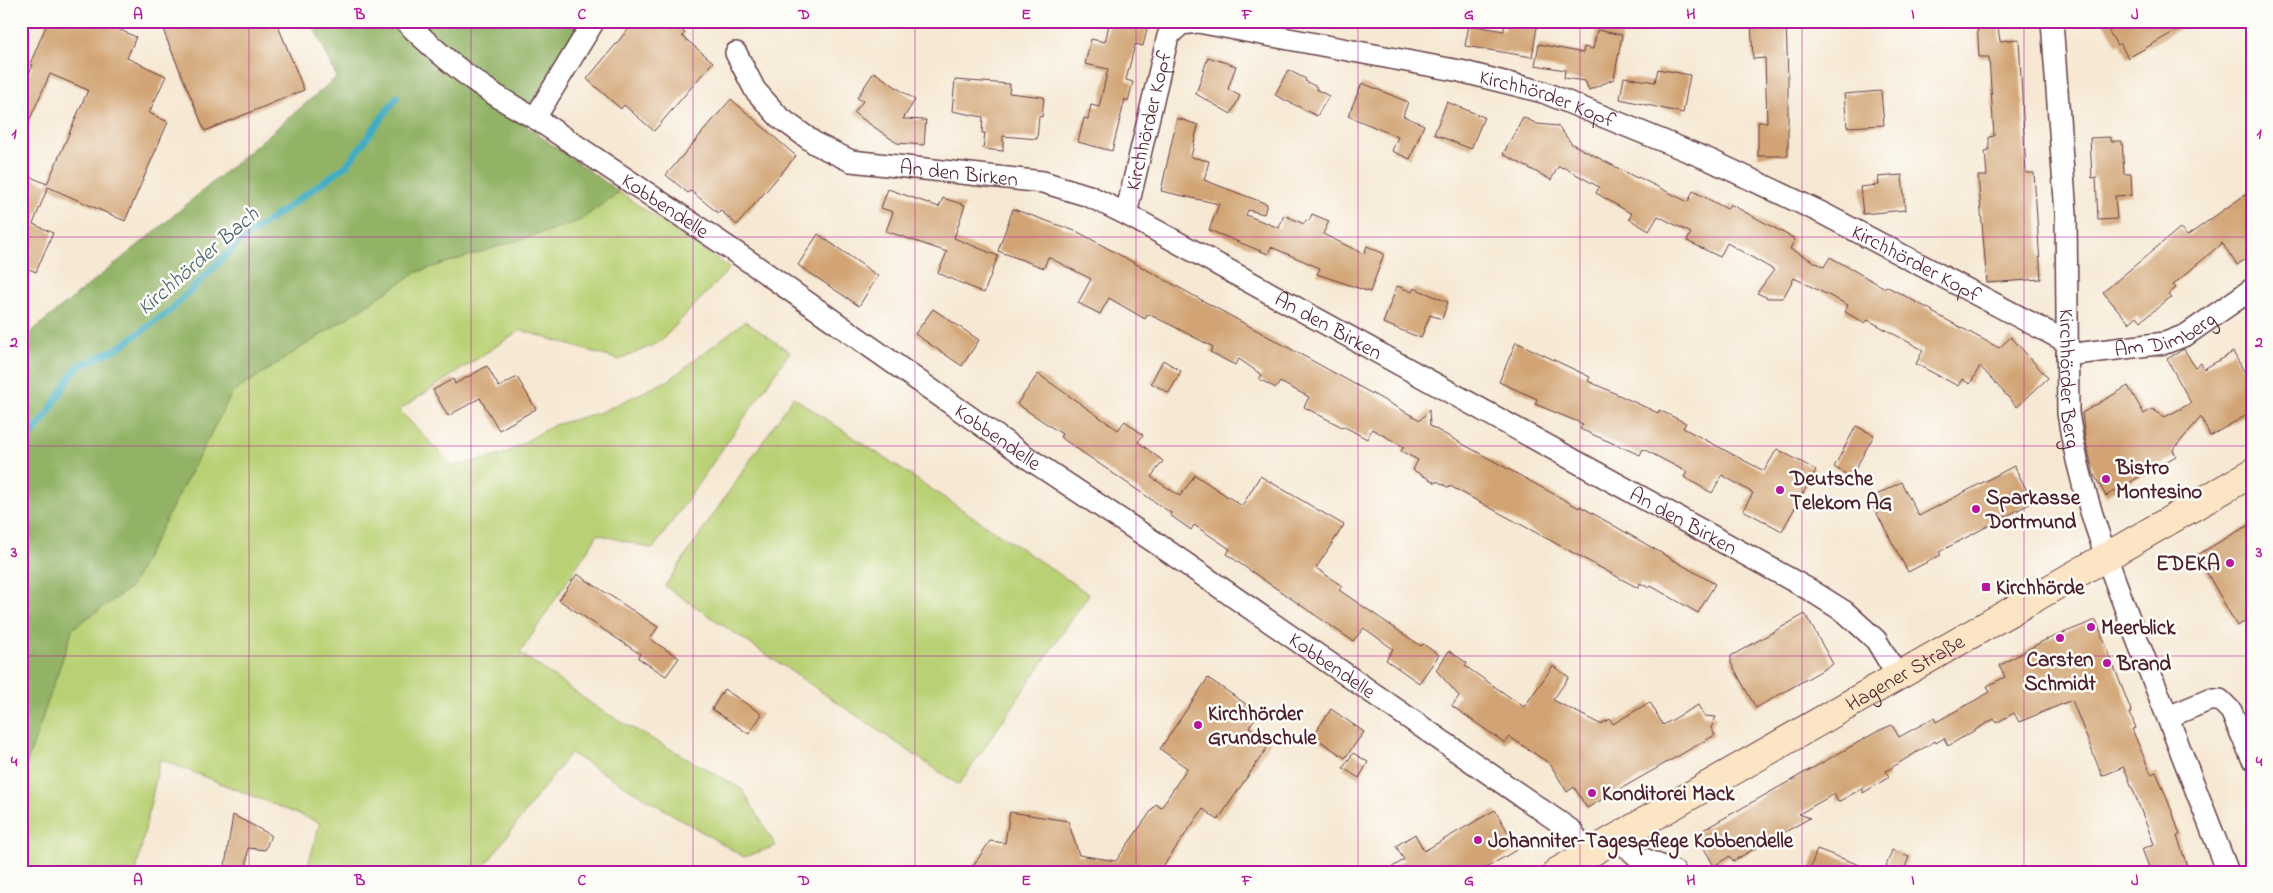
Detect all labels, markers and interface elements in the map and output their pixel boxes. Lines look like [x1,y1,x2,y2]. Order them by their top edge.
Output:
text: A [133,3,143,27]
text: B [354,3,366,27]
text: C [578,3,587,27]
text: D [797,3,810,27]
text: E [1021,3,1031,27]
text: F [1241,3,1253,27]
text: G [1464,3,1474,27]
text: H [1686,3,1696,27]
text: I [1911,3,1915,27]
text: J [2131,3,2139,27]
street label: Kirchhörder Kopf [1119,48,1181,194]
street label: Kirchhörder Kopf [1476,63,1620,137]
text: 1 [11,122,17,146]
text: 1 [2256,122,2262,146]
street label: An den Birken [898,153,1019,196]
street label: Kobbendelle [615,167,715,248]
water label: Kirchhörder Bach [131,200,267,324]
street label: Kirchhörder Kopf [1846,218,1986,311]
street label: An den Birken [1268,285,1387,369]
street label: Am Dimberg [2113,305,2224,366]
street label: Kirchhörder Berg [2050,308,2087,452]
text: 2 [9,331,18,355]
text: 2 [2254,331,2263,355]
street label: Kobbendelle [948,397,1047,480]
place label: Bistro Montesino [2115,454,2202,508]
place label: Deutsche Telekom AG [1789,465,1892,519]
marker: Bistro Montesino [2100,473,2112,485]
street label: An den Birken [1623,480,1742,564]
marker: Deutsche Telekom AG [1774,484,1786,496]
place label: Sparkasse Dortmund [1985,484,2081,538]
marker: Sparkasse Dortmund [1970,503,1982,515]
text: 3 [10,541,18,565]
text: 3 [2255,541,2263,565]
place label: EDEKA [2156,550,2220,580]
marker: EDEKA [2224,557,2236,569]
place label: Kirchhörde [1996,574,2085,604]
marker: Kirchhörde [1980,581,1992,593]
place label: Meerblick [2101,614,2176,644]
marker: Meerblick [2085,621,2097,633]
street label: Kobbendelle [1282,626,1381,708]
street label: Hagener Straße [1841,628,1971,720]
marker: Carsten Schmidt [2054,632,2066,644]
place label: Carsten Schmidt [2024,646,2097,700]
place label: Brand [2116,650,2171,680]
marker: Brand [2101,657,2113,669]
place label: Kirchhörder Grundschule [1208,700,1317,754]
marker: Kirchhörder Grundschule [1192,719,1204,731]
text: 4 [10,750,18,774]
text: 4 [2255,750,2263,774]
place label: Konditorei Mack [1602,780,1735,810]
marker: Konditorei Mack [1586,787,1598,799]
place label: Johanniter-Tagespflege Kobbendelle [1488,827,1794,859]
marker: Johanniter-Tagespflege Kobbendelle [1472,834,1484,846]
text: A [133,869,143,893]
text: B [354,869,366,893]
text: C [578,869,587,893]
text: D [797,869,810,893]
text: E [1021,869,1031,893]
text: F [1241,869,1253,893]
text: G [1464,869,1474,893]
text: H [1686,869,1696,893]
text: I [1911,869,1915,893]
text: J [2131,869,2139,893]

